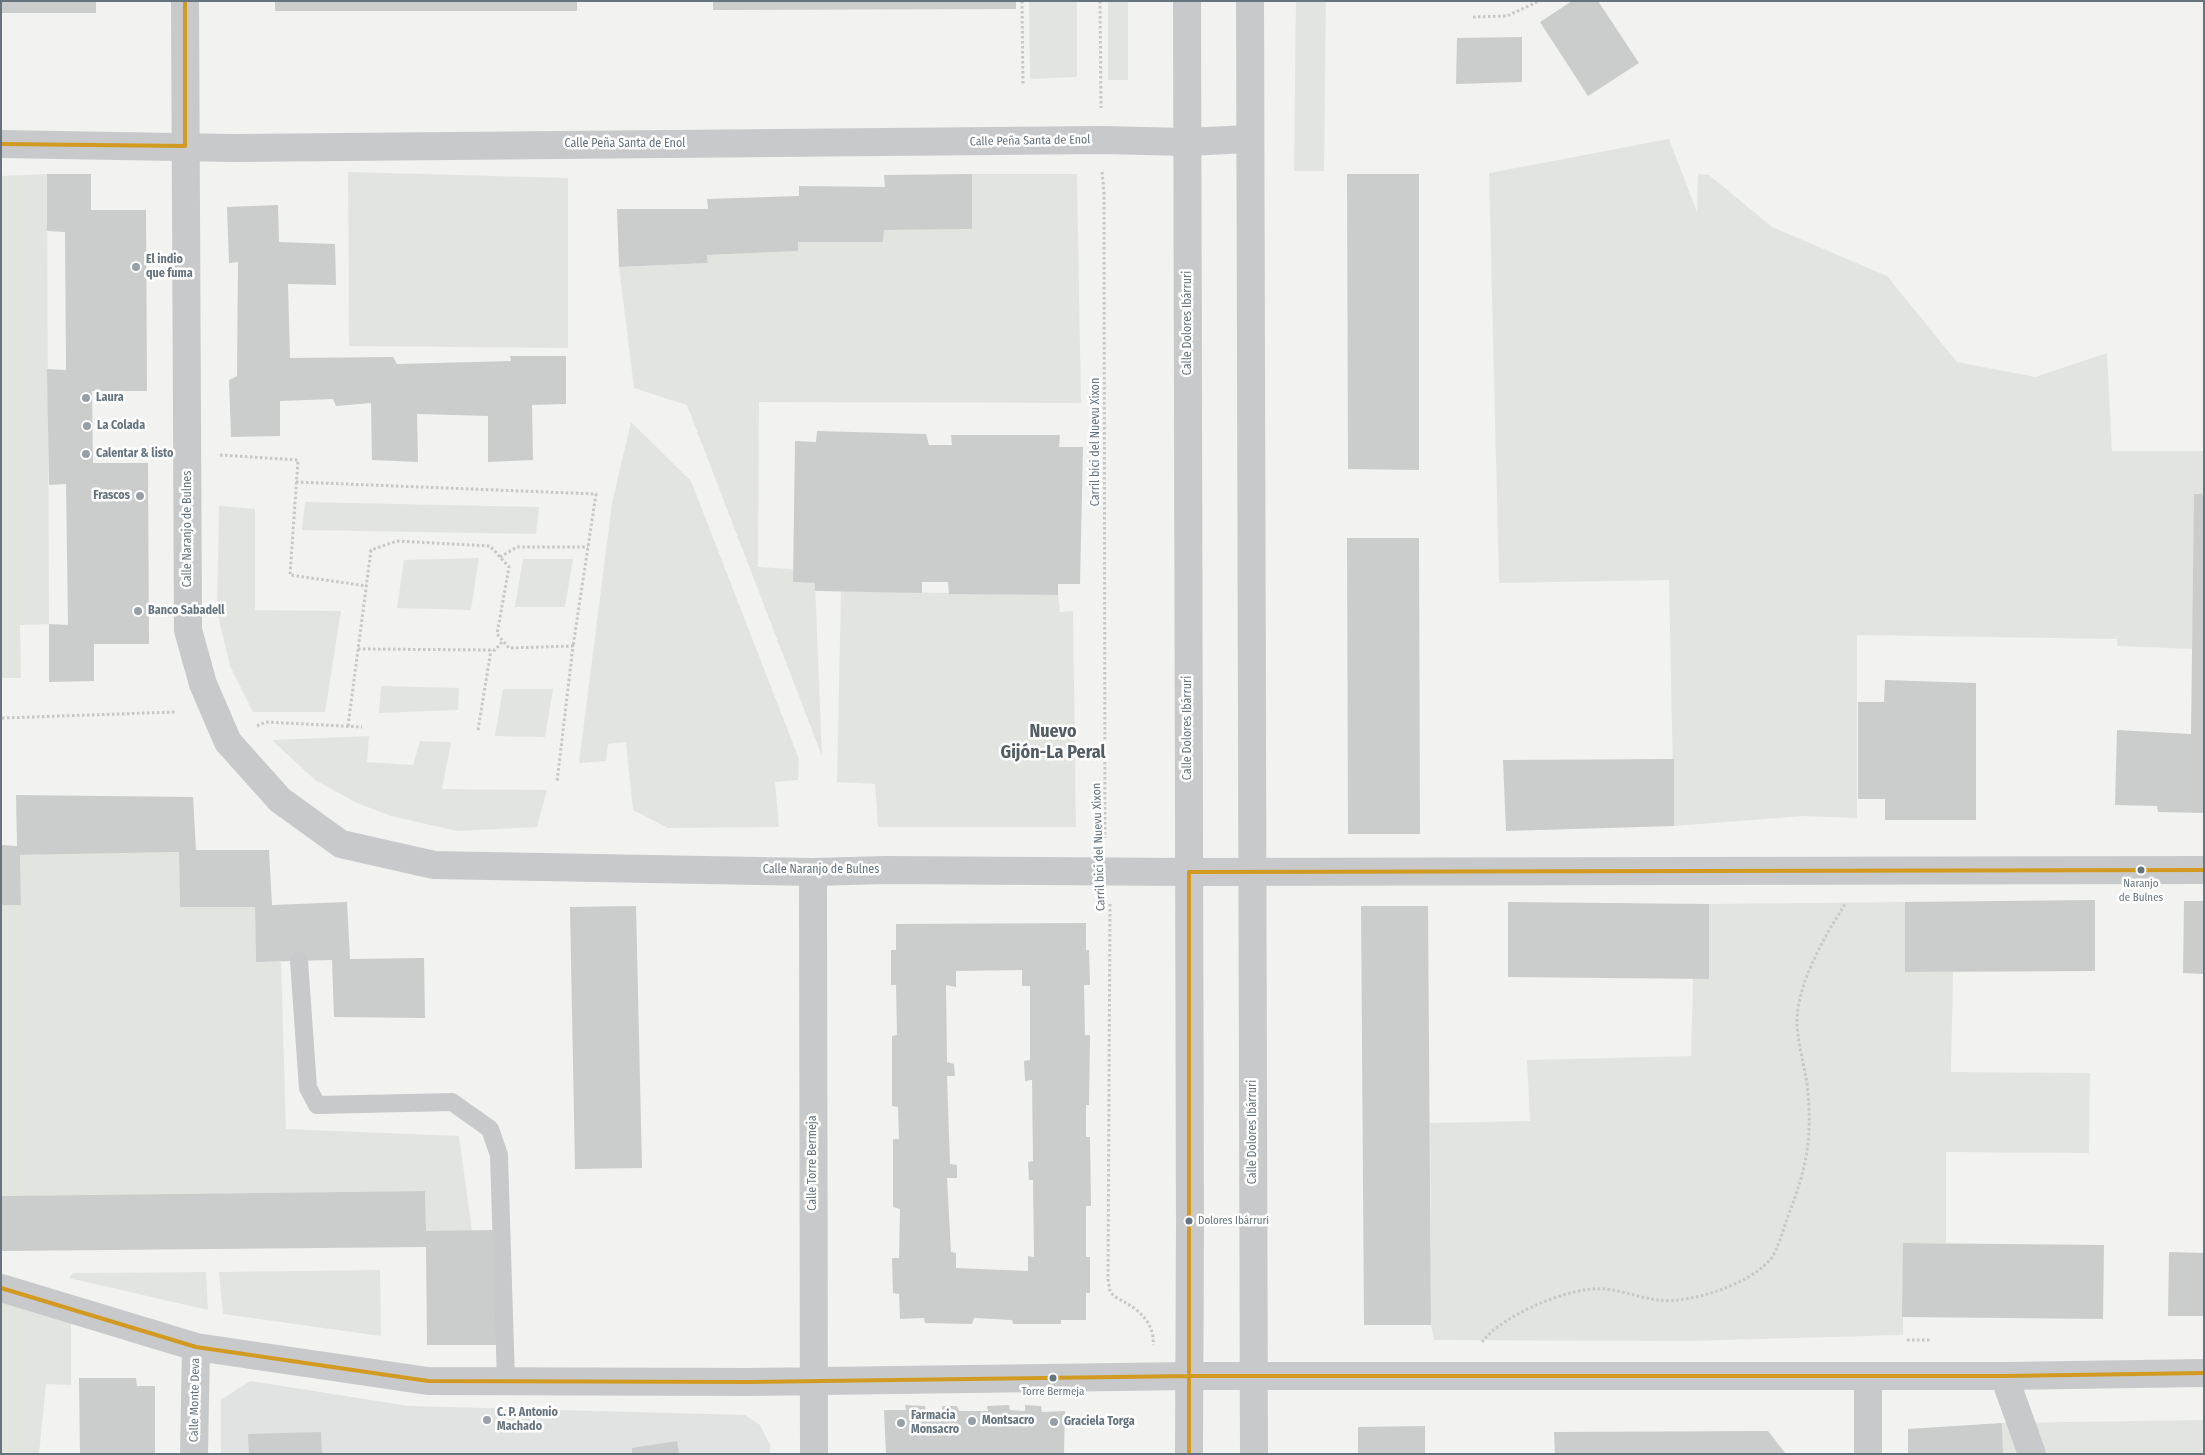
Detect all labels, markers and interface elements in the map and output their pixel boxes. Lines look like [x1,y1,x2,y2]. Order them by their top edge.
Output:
street label: Calle Peña Santa de Enol [969,133,1091,149]
street label: Calle Peña Santa de Enol [565,137,685,151]
place label: El indio que fuma [146,253,193,281]
marker: El indio que fuma [130,261,142,273]
street label: Calle Dolores Ibárruri [1181,271,1195,375]
street label: Carril bici del Nuevu Xixon [1089,378,1103,506]
place label: Laura [96,391,124,405]
marker: Laura [80,392,92,404]
place label: La Colada [97,419,145,433]
marker: La Colada [81,420,93,432]
place label: Calentar & listo [96,447,173,461]
marker: Calentar & listo [80,448,92,460]
street label: Calle Naranjo de Bulnes [181,471,195,587]
place label: Frascos [93,489,130,503]
marker: Frascos [134,490,146,502]
place label: Banco Sabadell [148,604,225,618]
marker: Banco Sabadell [132,605,144,617]
street label: Calle Dolores Ibárruri [1181,676,1195,780]
district label: Nuevo Gijón-La Peral [1001,721,1105,764]
street label: Carril bici del Nuevu Xixon [1090,783,1108,911]
street label: Calle Naranjo de Bulnes [763,863,879,877]
marker: Naranjo de Bulnes [2136,865,2146,875]
place label: Naranjo de Bulnes [2119,877,2163,903]
street label: Calle Dolores Ibárruri [1246,1080,1260,1184]
street label: Calle Torre Bermeja [806,1115,820,1211]
place label: Dolores Ibárruri [1198,1214,1269,1228]
marker: Dolores Ibárruri [1184,1216,1194,1226]
street label: Calle Monte Deva [187,1358,203,1442]
marker: Torre Bermeja [1048,1373,1058,1383]
place label: Torre Bermeja [1021,1385,1085,1399]
place label: C. P. Antonio Machado [497,1406,558,1434]
place label: Farmacia Monsacro [911,1409,959,1437]
marker: C. P. Antonio Machado [481,1414,493,1426]
place label: Montsacro [982,1414,1034,1428]
marker: Montsacro [966,1415,978,1427]
place label: Graciela Torga [1064,1415,1135,1429]
marker: Graciela Torga [1048,1416,1060,1428]
marker: Farmacia Monsacro [895,1417,907,1429]

